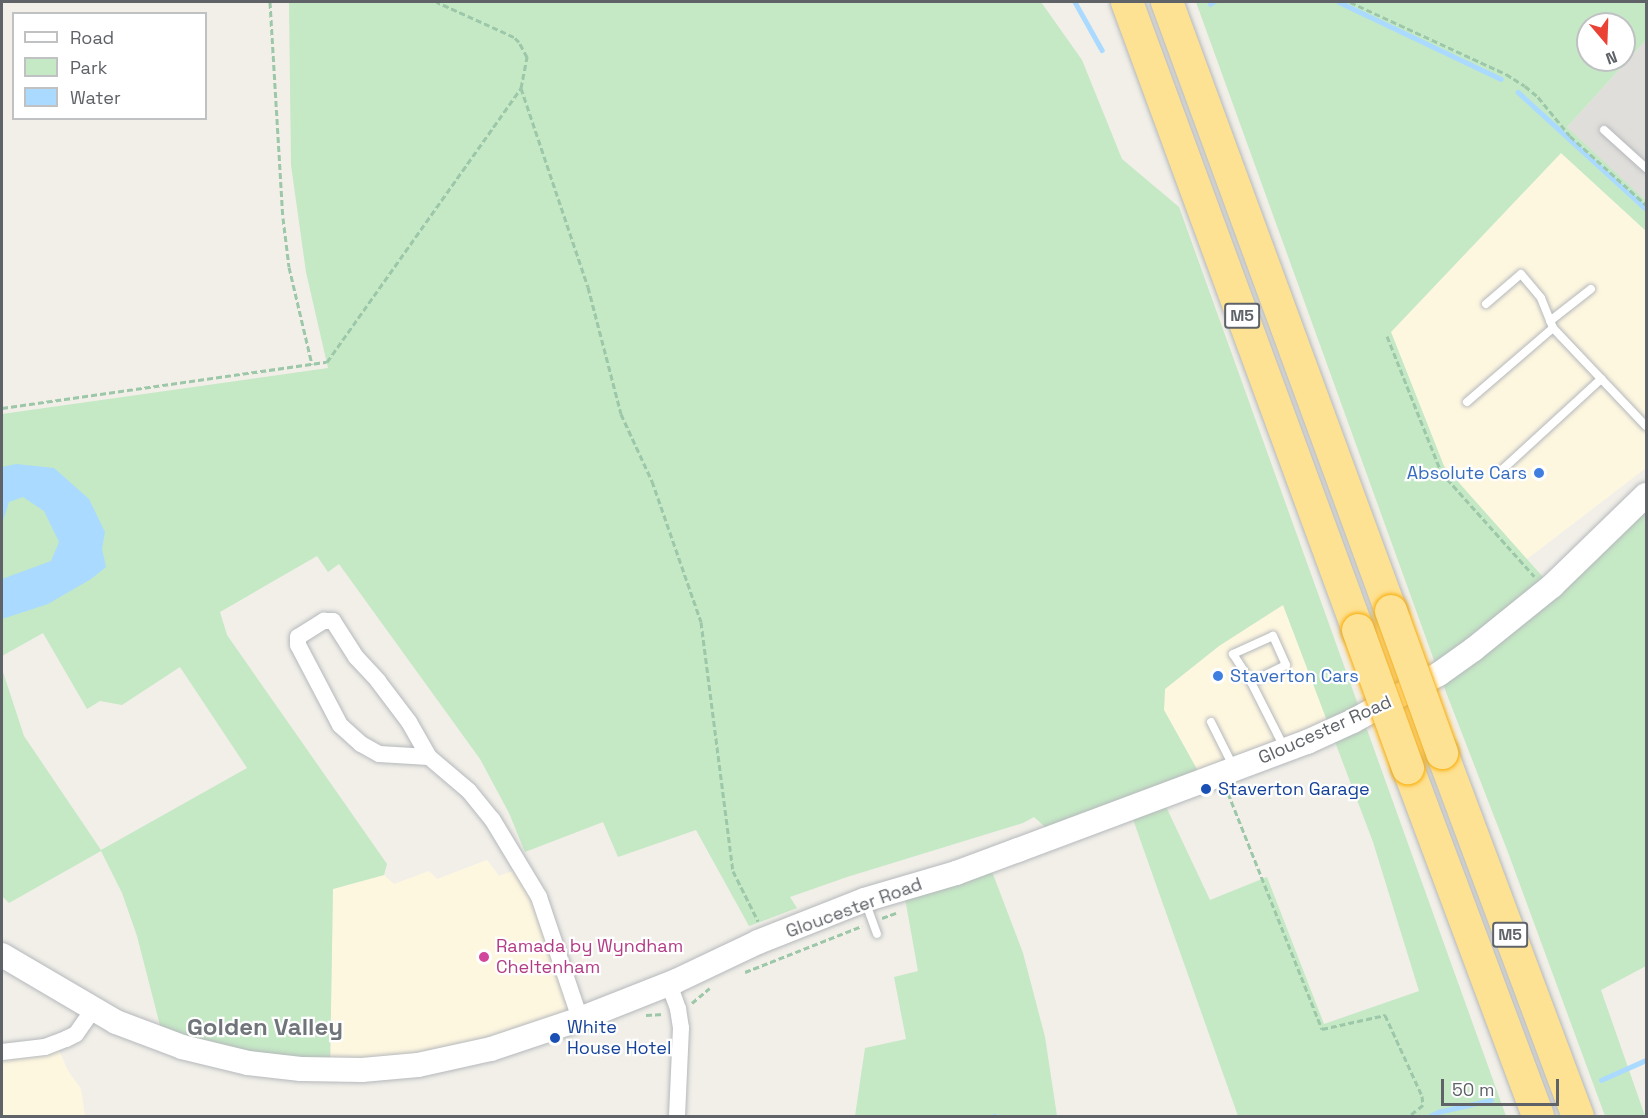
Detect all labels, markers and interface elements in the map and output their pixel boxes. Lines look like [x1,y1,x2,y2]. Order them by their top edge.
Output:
legend [12,12,207,120]
north arrow [1576,12,1636,72]
text: Road [70,26,114,49]
text: N [1603,46,1620,69]
text: Park [70,56,107,79]
text: Water [70,86,121,109]
road number: M5 [1224,303,1260,329]
place label: Absolute Cars [1407,462,1527,484]
marker: Absolute Cars [1532,466,1546,480]
place label: Staverton Cars [1230,665,1359,687]
marker: Staverton Cars [1211,669,1225,683]
street label: Gloucester Road [1255,691,1395,769]
place label: Staverton Garage [1218,778,1370,800]
marker: Staverton Garage [1199,782,1213,796]
street label: Gloucester Road [783,873,925,943]
road number: M5 [1492,922,1528,948]
place label: Ramada by Wyndham Cheltenham [496,936,683,978]
marker: Ramada by Wyndham Cheltenham [477,950,491,964]
district label: Golden Valley [187,1013,343,1041]
place label: White House Hotel [567,1017,671,1060]
marker: White House Hotel [548,1031,562,1045]
scale bar [1444,1067,1562,1105]
text: 50 m [1452,1078,1494,1101]

